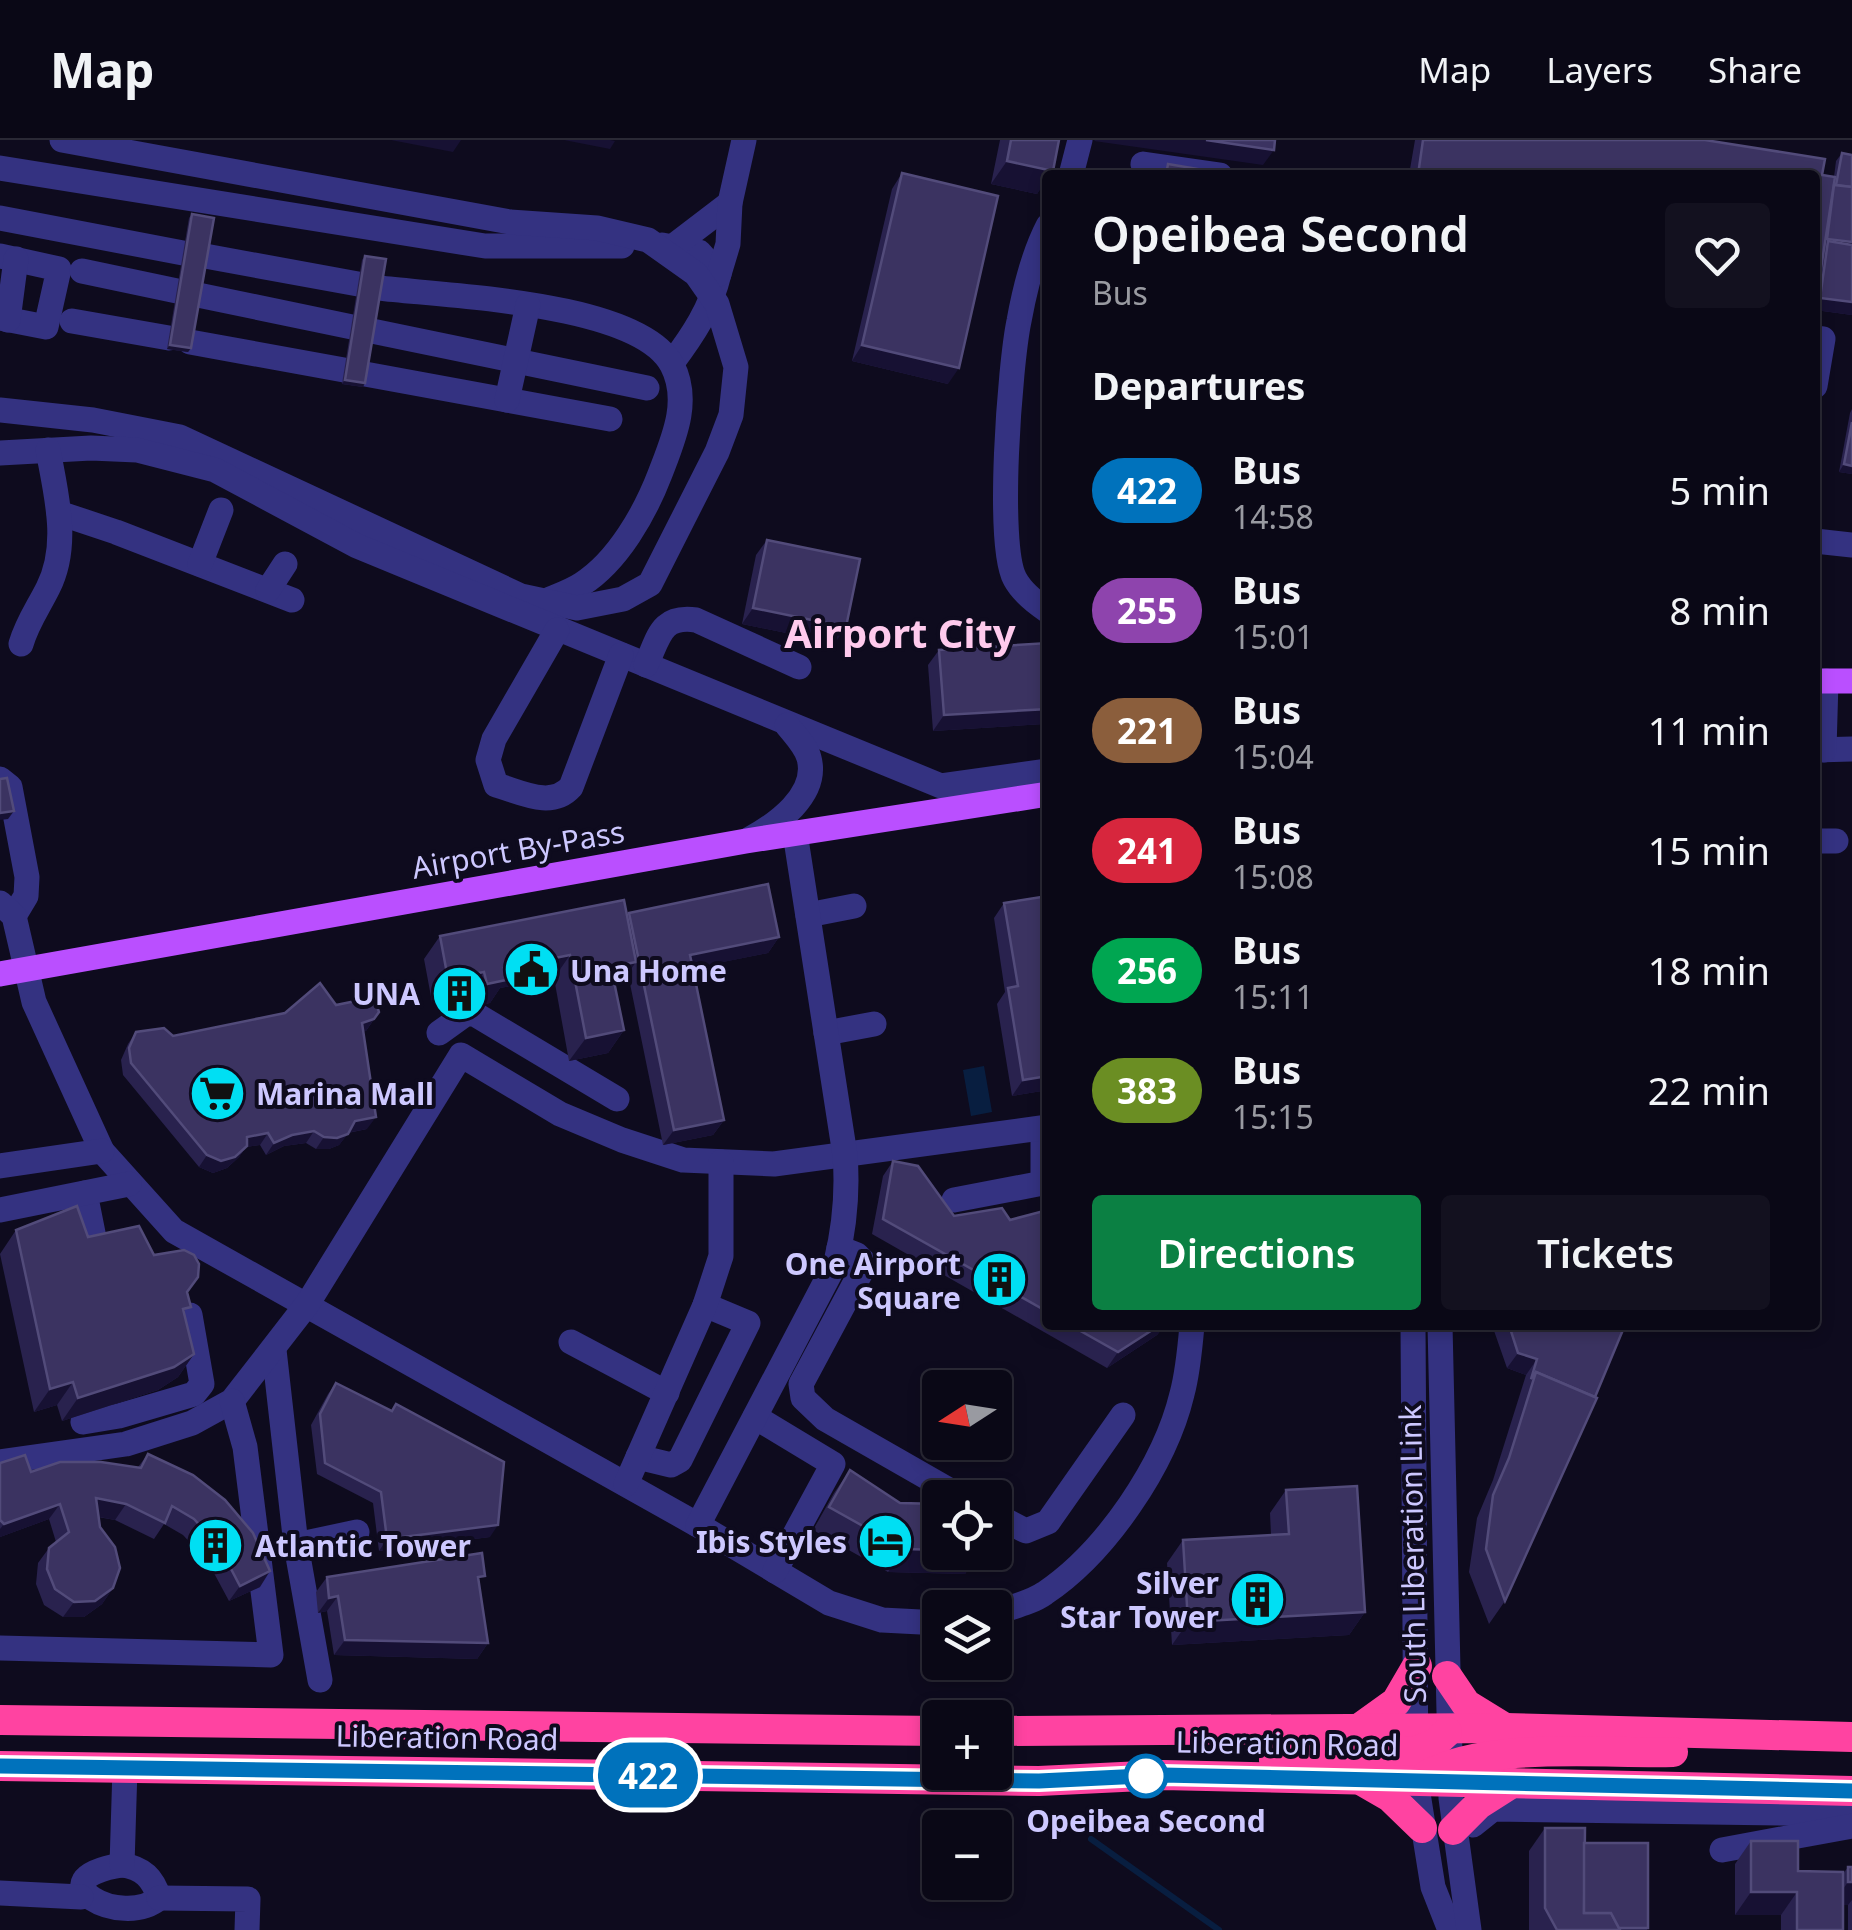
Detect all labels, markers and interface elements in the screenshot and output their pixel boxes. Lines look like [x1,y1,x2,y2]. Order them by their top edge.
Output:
text: Map [50,37,154,102]
text: Map [1418,46,1491,93]
text: Layers [1546,46,1653,93]
text: Share [1708,46,1802,93]
text: Opeibea Second [1092,201,1469,266]
button: heart [1665,203,1770,308]
text: Bus [1092,271,1148,314]
text: Departures [1092,359,1305,411]
text: Bus [1232,443,1301,495]
text: 5 min [1670,464,1770,516]
text: 422 [1117,467,1177,514]
text: 14:58 [1232,495,1314,538]
text: Bus [1232,563,1301,615]
text: 8 min [1670,584,1770,636]
text: 255 [1117,587,1177,634]
district label: Airport City [784,605,1016,660]
text: 15:01 [1232,615,1314,658]
text: Bus [1232,683,1301,735]
text: 11 min [1648,704,1770,756]
text: 221 [1117,707,1177,754]
text: 15:04 [1232,735,1314,778]
text: Bus [1232,803,1301,855]
street label: Airport By-Pass [409,810,627,888]
text: 15 min [1648,824,1770,876]
text: 241 [1117,827,1177,874]
text: 15:08 [1232,855,1314,898]
text: Bus [1232,923,1301,975]
public building icon: Una Home [501,940,561,1000]
text: 18 min [1648,944,1770,996]
text: 256 [1117,947,1177,994]
place label: Una Home [570,950,727,991]
building icon: UNA [429,963,489,1023]
place label: UNA [352,973,420,1014]
text: 15:11 [1232,975,1314,1018]
text: Bus [1232,1043,1301,1095]
supermarket icon: Marina Mall [187,1063,247,1123]
text: 22 min [1648,1064,1770,1116]
text: 383 [1117,1067,1177,1114]
place label: Marina Mall [256,1073,434,1114]
text: 15:15 [1232,1095,1314,1138]
button: Directions [1092,1195,1421,1310]
button: Tickets [1441,1195,1770,1310]
place label: One Airport Square [785,1243,961,1318]
building icon: One Airport Square [970,1250,1030,1310]
north arrow [922,1370,1012,1460]
map controls [922,1370,1012,1900]
street label: South Liberation Link [1389,1404,1435,1704]
button: locate [922,1480,1012,1570]
hotel icon: Ibis Styles [856,1511,916,1571]
building icon: Atlantic Tower [186,1515,246,1575]
place label: Ibis Styles [696,1521,847,1562]
place label: Atlantic Tower [255,1525,471,1566]
place label: Silver Star Tower [1060,1562,1220,1637]
building icon: Silver Star Tower [1228,1569,1288,1629]
button: layers [922,1590,1012,1680]
button: + [922,1700,1012,1790]
street label: Liberation Road [335,1715,559,1759]
street label: Liberation Road [1175,1721,1399,1765]
line badge: 422 [590,1742,706,1808]
text: 422 [618,1752,678,1799]
marker: Opeibea Second [1125,1755,1167,1797]
place label: Opeibea Second [1026,1800,1266,1841]
button: − [922,1810,1012,1900]

